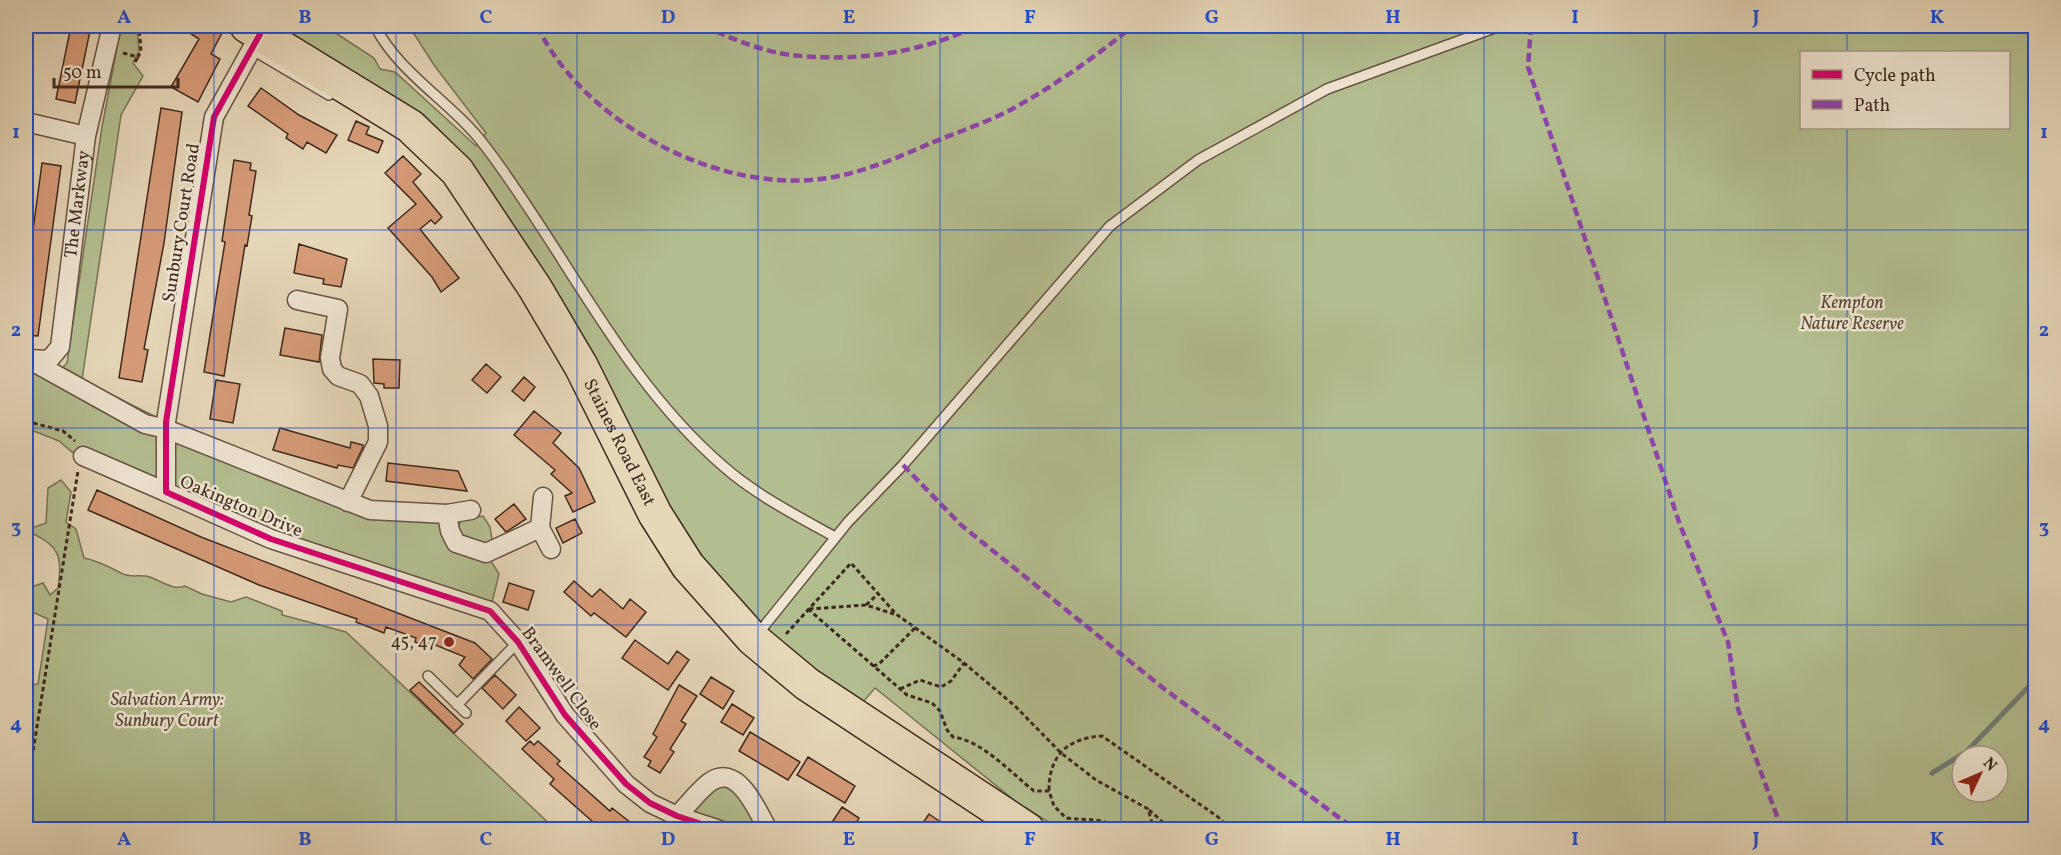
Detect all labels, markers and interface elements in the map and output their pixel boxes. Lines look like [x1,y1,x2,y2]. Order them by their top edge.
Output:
text: A [117,4,131,32]
text: B [298,4,312,32]
text: C [480,4,493,32]
text: D [661,4,675,32]
text: E [843,4,855,32]
text: F [1024,4,1036,32]
text: G [1205,4,1219,32]
text: H [1385,4,1401,32]
text: I [1571,4,1579,32]
text: J [1751,4,1760,32]
text: K [1930,4,1945,32]
scale bar [54,51,178,89]
legend [1800,51,2010,129]
text: 50 m [63,61,102,86]
text: Cycle path [1854,64,1936,89]
text: Path [1854,94,1890,119]
text: 1 [12,119,20,147]
text: 1 [2040,119,2048,147]
street label: Sunbury Court Road [157,142,207,304]
street label: The Markway [59,149,97,259]
park label: Kempton Nature Reserve [1800,291,1904,337]
text: 2 [11,317,21,345]
text: 2 [2039,317,2049,345]
street label: Staines Road East [577,375,662,510]
street label: Oakington Drive [176,470,306,544]
text: 3 [11,514,21,542]
text: 3 [2039,514,2049,542]
street label: Bramwell Close [515,622,607,736]
place label: 45, 47 [390,630,437,655]
marker: 45, 47 [442,635,456,649]
park label: Salvation Army: Sunbury Court [111,688,224,734]
text: 4 [10,711,22,739]
text: 4 [2038,711,2050,739]
north arrow [1950,744,2010,804]
text: N [1977,753,2002,777]
text: A [117,826,131,854]
text: B [298,826,312,854]
text: C [480,826,493,854]
text: D [661,826,675,854]
text: E [843,826,855,854]
text: F [1024,826,1036,854]
text: G [1205,826,1219,854]
text: H [1385,826,1401,854]
text: I [1571,826,1579,854]
text: J [1751,826,1760,854]
text: K [1930,826,1945,854]

